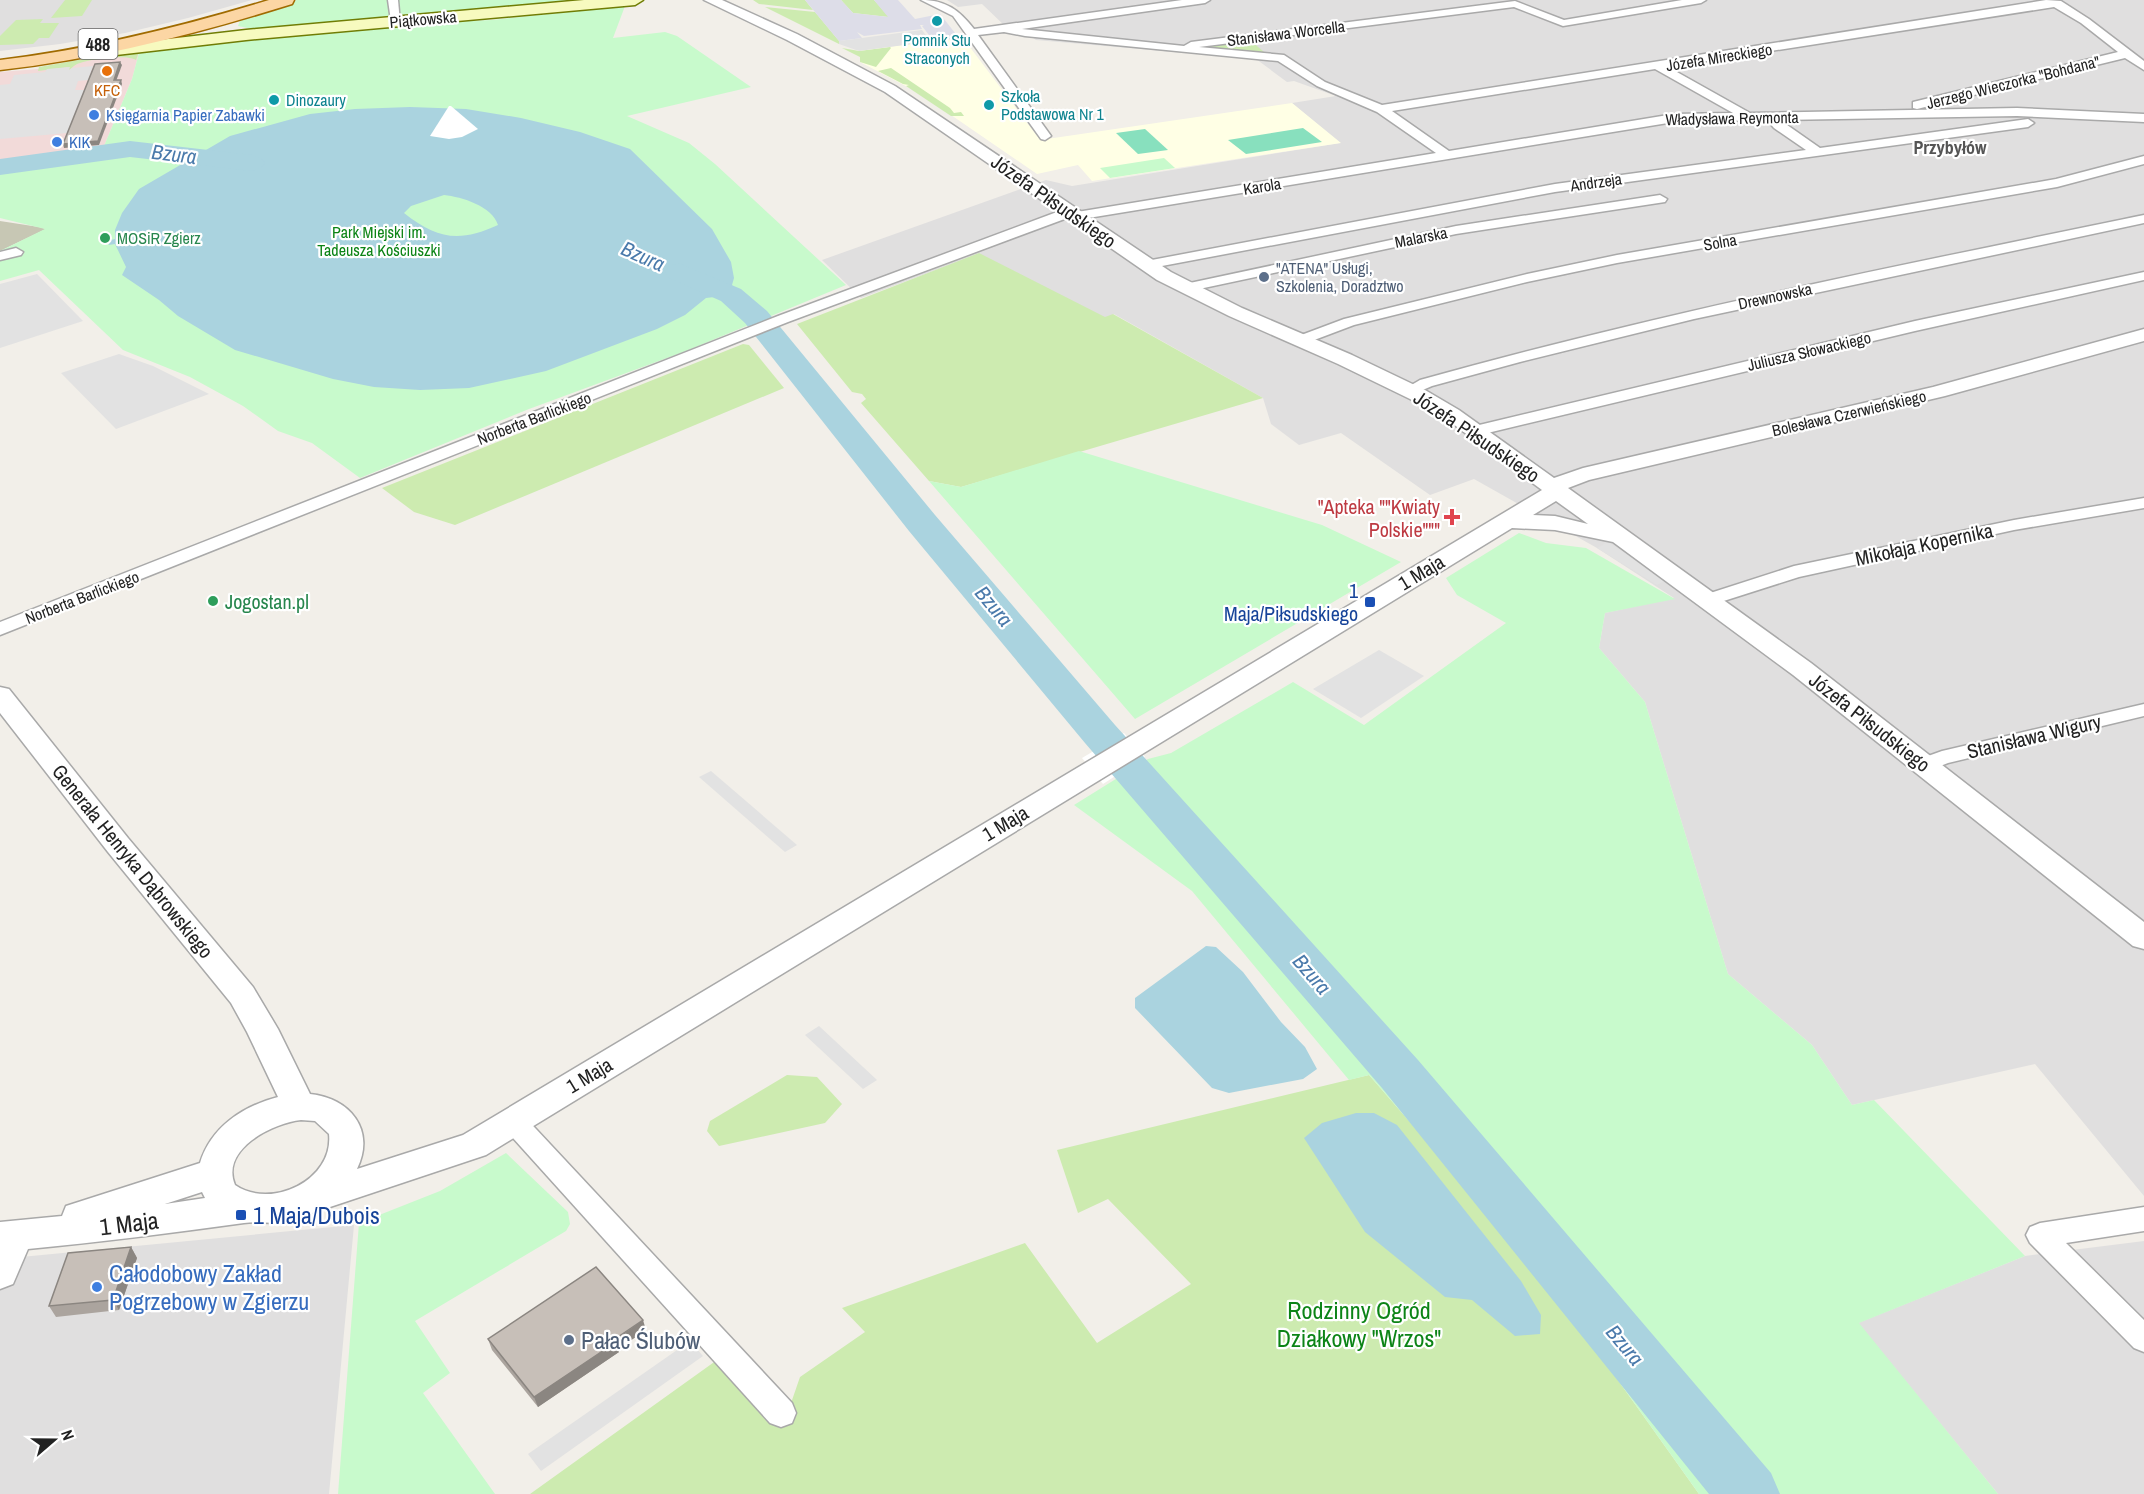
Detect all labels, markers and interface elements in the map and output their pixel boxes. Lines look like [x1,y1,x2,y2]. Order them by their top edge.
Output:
street label: Piątkowska [389,5,458,33]
marker: Pomnik Stu Straconych [930,14,944,28]
street label: Stanisława Worcella [1226,15,1347,51]
road number: 488 [78,29,118,59]
place label: Pomnik Stu Straconych [903,29,971,69]
street label: Józefa Mireckiego [1664,38,1774,76]
street label: Jerzego Wieczorka "Bohdana" [1924,50,2102,114]
marker: KFC [100,64,114,78]
place label: KFC [94,79,120,101]
place label: Szkoła Podstawowa Nr 1 [1001,85,1105,125]
place label: Dinozaury [286,89,346,111]
marker: Dinozaury [267,93,281,107]
marker: Szkoła Podstawowa Nr 1 [982,98,996,112]
place label: Księgarnia Papier Zabawki [106,104,265,126]
street label: Władysława Reymonta [1665,106,1800,130]
marker: Księgarnia Papier Zabawki [87,108,101,122]
place label: KIK [69,131,90,153]
marker: KIK [50,135,64,149]
district label: Przybyłów [1913,135,1987,160]
water label: Bzura [150,137,198,171]
street label: Józefa Piłsudskiego [986,148,1122,254]
street label: Andrzeja [1568,167,1624,197]
street label: Karola [1242,172,1283,200]
park label: Park Miejski im. Tadeusza Kościuszki [317,221,441,261]
street label: Malarska [1393,221,1450,253]
place label: MOSiR Zgierz [117,227,201,249]
street label: Solna [1702,228,1739,256]
marker: MOSiR Zgierz [98,231,112,245]
water label: Bzura [617,234,669,278]
place label: "ATENA" Usługi, Szkolenia, Doradztwo [1276,257,1404,297]
marker: "ATENA" Usługi, Szkolenia, Doradztwo [1257,270,1271,284]
street label: Drewnowska [1736,277,1815,315]
street label: Juliusza Słowackiego [1745,326,1873,376]
street label: Józefa Piłsudskiego [1409,384,1545,488]
street label: Bolesława Czerwieńskiego [1770,385,1928,441]
street label: Norberta Barlickiego [474,386,594,450]
place label: "Apteka ""Kwiaty Polskie""" [1318,493,1441,543]
marker: "Apteka ""Kwiaty Polskie""" [1445,510,1459,524]
street label: Mikołaja Kopernika [1853,516,1995,572]
street label: 1 Maja [1393,548,1449,596]
street label: Norberta Barlickiego [22,565,142,629]
place label: 1 Maja/Piłsudskiego [1224,577,1358,627]
water label: Bzura [968,579,1020,633]
place label: Jogostan.pl [225,588,309,615]
marker: Jogostan.pl [206,594,220,608]
marker: 1 Maja/Piłsudskiego [1363,595,1377,609]
street label: Józefa Piłsudskiego [1804,666,1936,778]
street label: Stanisława Wigury [1964,707,2104,765]
street label: Generała Henryka Dąbrowskiego [46,758,220,964]
street label: 1 Maja [977,799,1033,847]
water label: Bzura [1286,948,1338,1000]
street label: 1 Maja [561,1051,617,1099]
place label: 1 Maja/Dubois [253,1199,380,1231]
street label: 1 Maja [98,1204,160,1242]
marker: 1 Maja/Dubois [234,1208,248,1222]
place label: Całodobowy Zakład Pogrzebowy w Zgierzu [109,1257,309,1317]
marker: Całodobowy Zakład Pogrzebowy w Zgierzu [90,1280,104,1294]
park label: Rodzinny Ogród Działkowy "Wrzos" [1277,1294,1441,1354]
water label: Bzura [1599,1318,1651,1372]
place label: Pałac Ślubów [581,1324,701,1356]
marker: Pałac Ślubów [562,1333,576,1347]
north arrow [24,1410,84,1470]
text: N [56,1427,80,1443]

